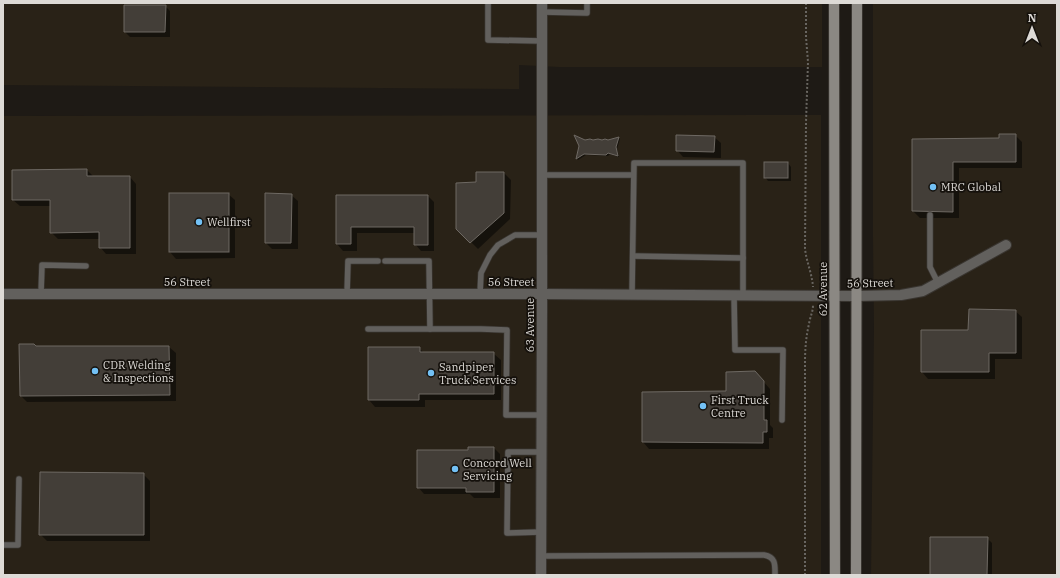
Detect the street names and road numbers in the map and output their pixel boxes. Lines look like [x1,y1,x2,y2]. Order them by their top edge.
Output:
street label: 62 Avenue [816,262,830,316]
street label: 56 Street [164,275,210,289]
street label: 56 Street [488,275,534,289]
street label: 56 Street [847,276,894,290]
street label: 63 Avenue [523,298,537,352]

